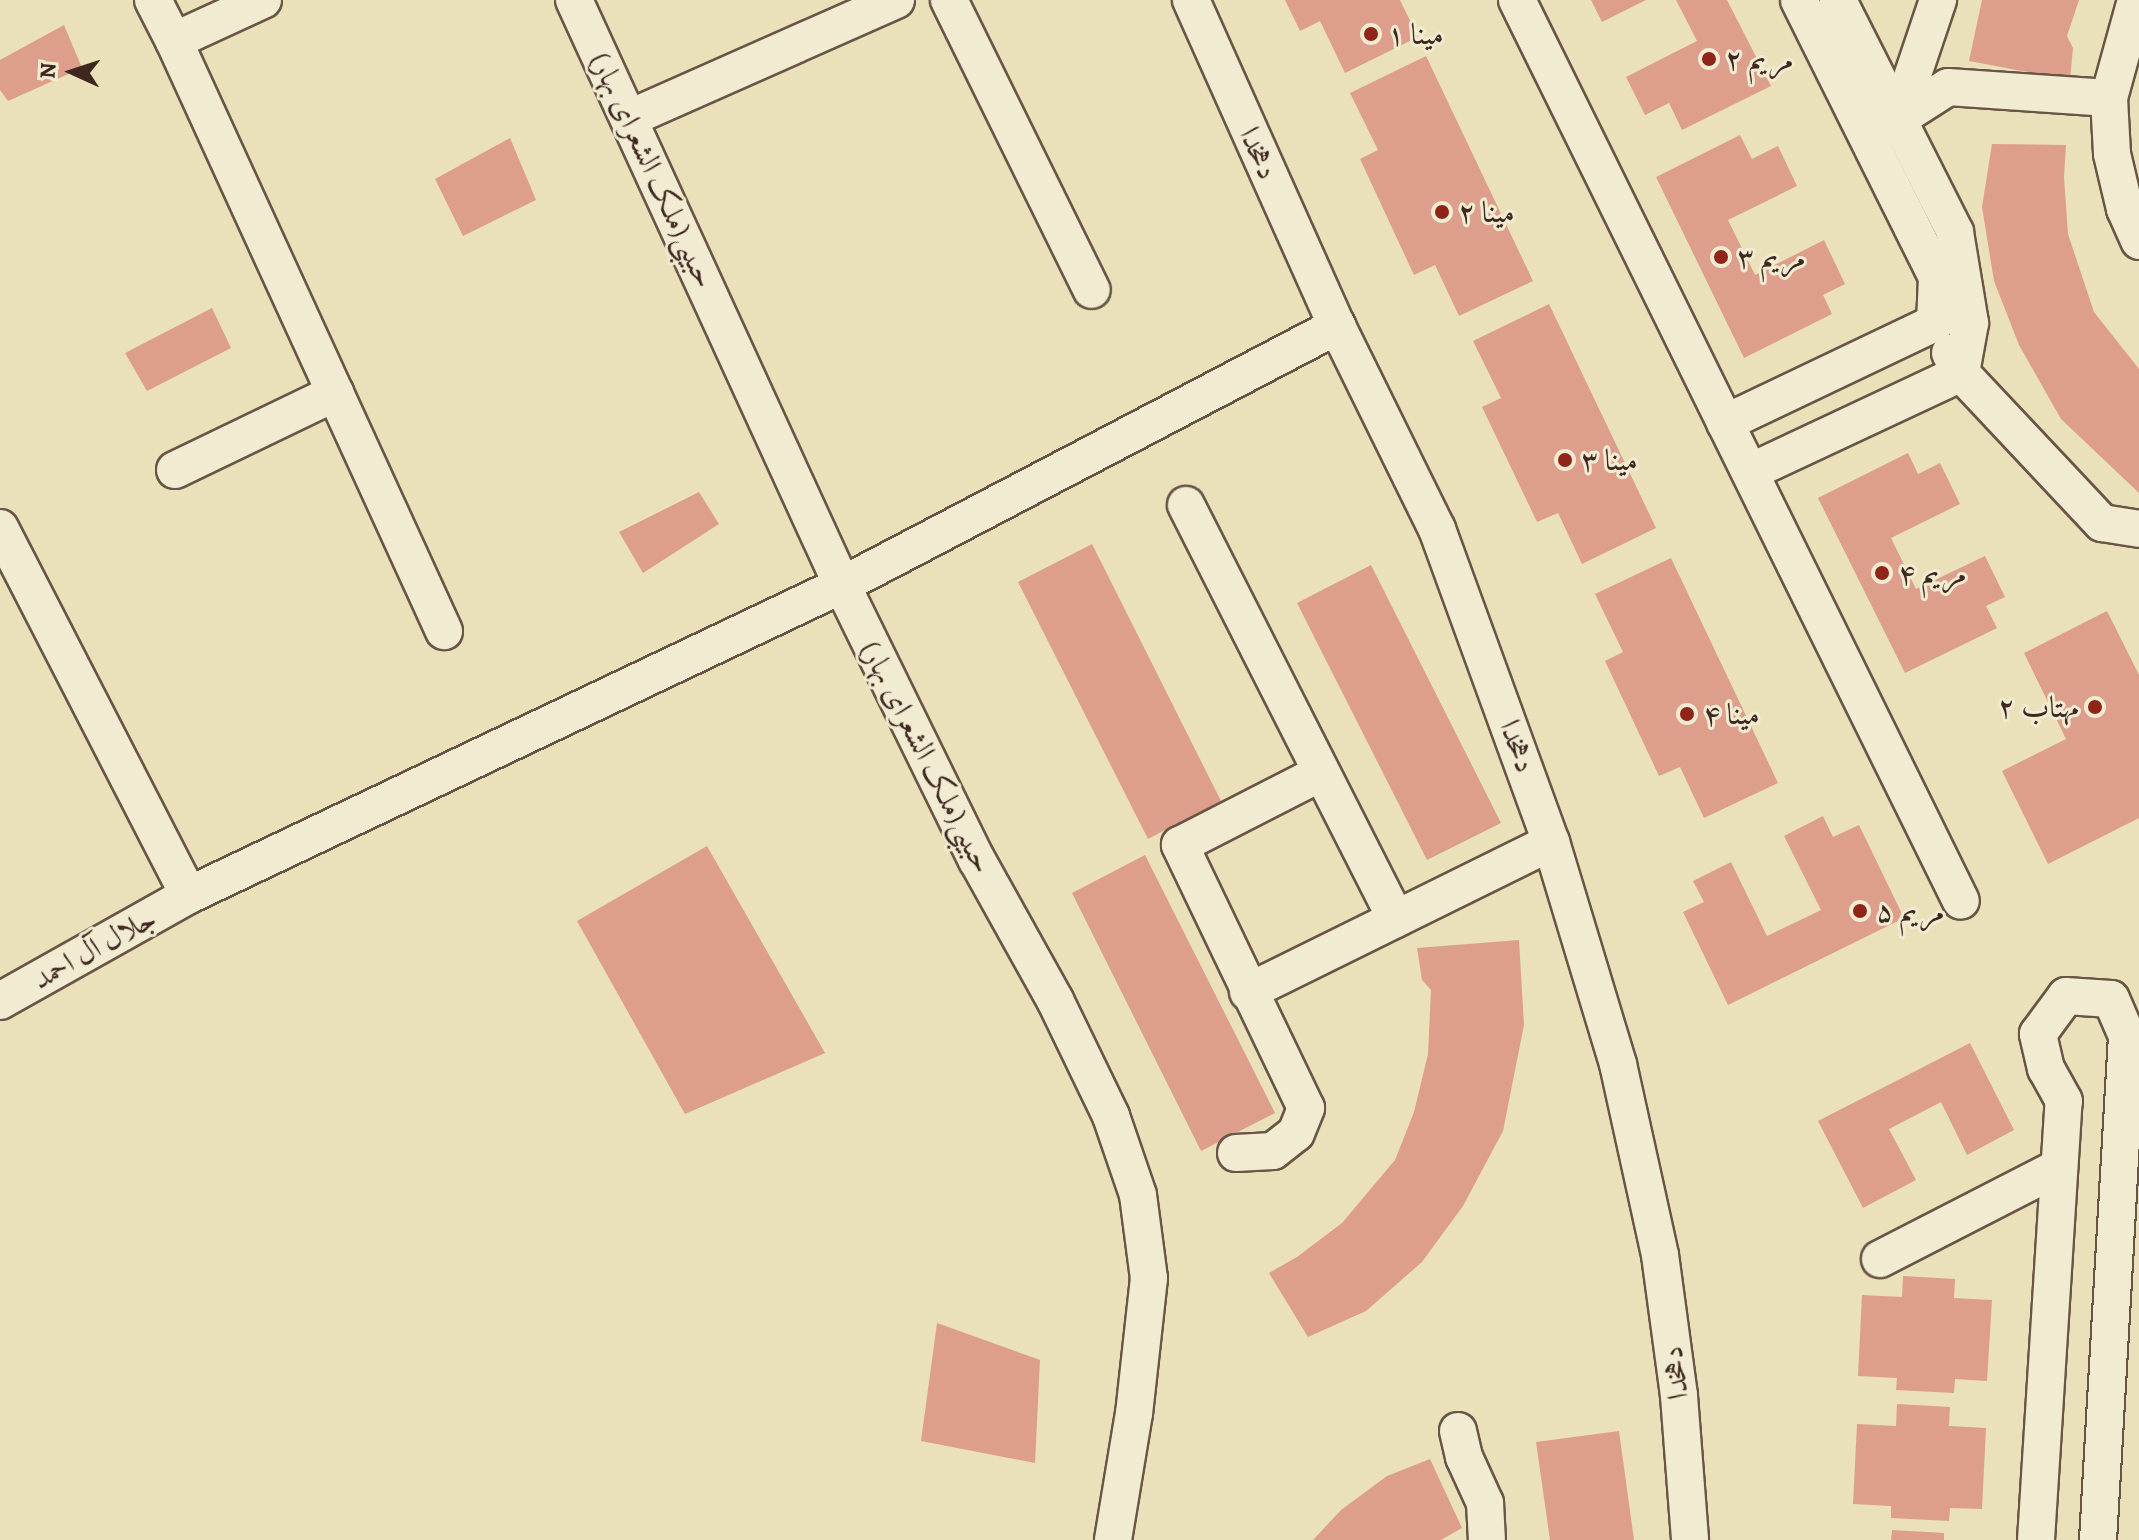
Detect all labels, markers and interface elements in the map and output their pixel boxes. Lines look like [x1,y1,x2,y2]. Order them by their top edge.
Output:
place label: مینا ۱ [1387,16,1444,52]
marker: مینا ۱ [1362,25,1380,43]
north arrow [32,32,112,112]
place label: مریم ۲ [1725,41,1794,77]
street label: حبیبی(ملک الشعرای بهار) [583,46,723,294]
marker: مریم ۲ [1700,50,1718,68]
text: N [33,62,63,80]
street label: دهخدا [1232,121,1286,185]
place label: مینا ۲ [1458,194,1515,230]
marker: مینا ۲ [1433,203,1451,221]
place label: مریم ۳ [1737,239,1806,275]
marker: مریم ۳ [1712,248,1730,266]
place label: مینا ۳ [1581,442,1638,478]
marker: مینا ۳ [1556,451,1574,469]
place label: مریم ۴ [1898,555,1967,591]
marker: مریم ۴ [1873,564,1891,582]
street label: حبیبی(ملک الشعرای بهار) [853,635,1001,879]
place label: مهتاب ۲ [1998,689,2079,725]
place label: مینا ۴ [1703,696,1760,732]
marker: مهتاب ۲ [2086,698,2104,716]
marker: مینا ۴ [1678,705,1696,723]
street label: دهخدا [1492,715,1544,777]
place label: مریم ۵ [1876,893,1945,929]
street label: جلال آل احمد [26,899,162,997]
marker: مریم ۵ [1851,902,1869,920]
street label: دهخدا [1654,1344,1696,1402]

